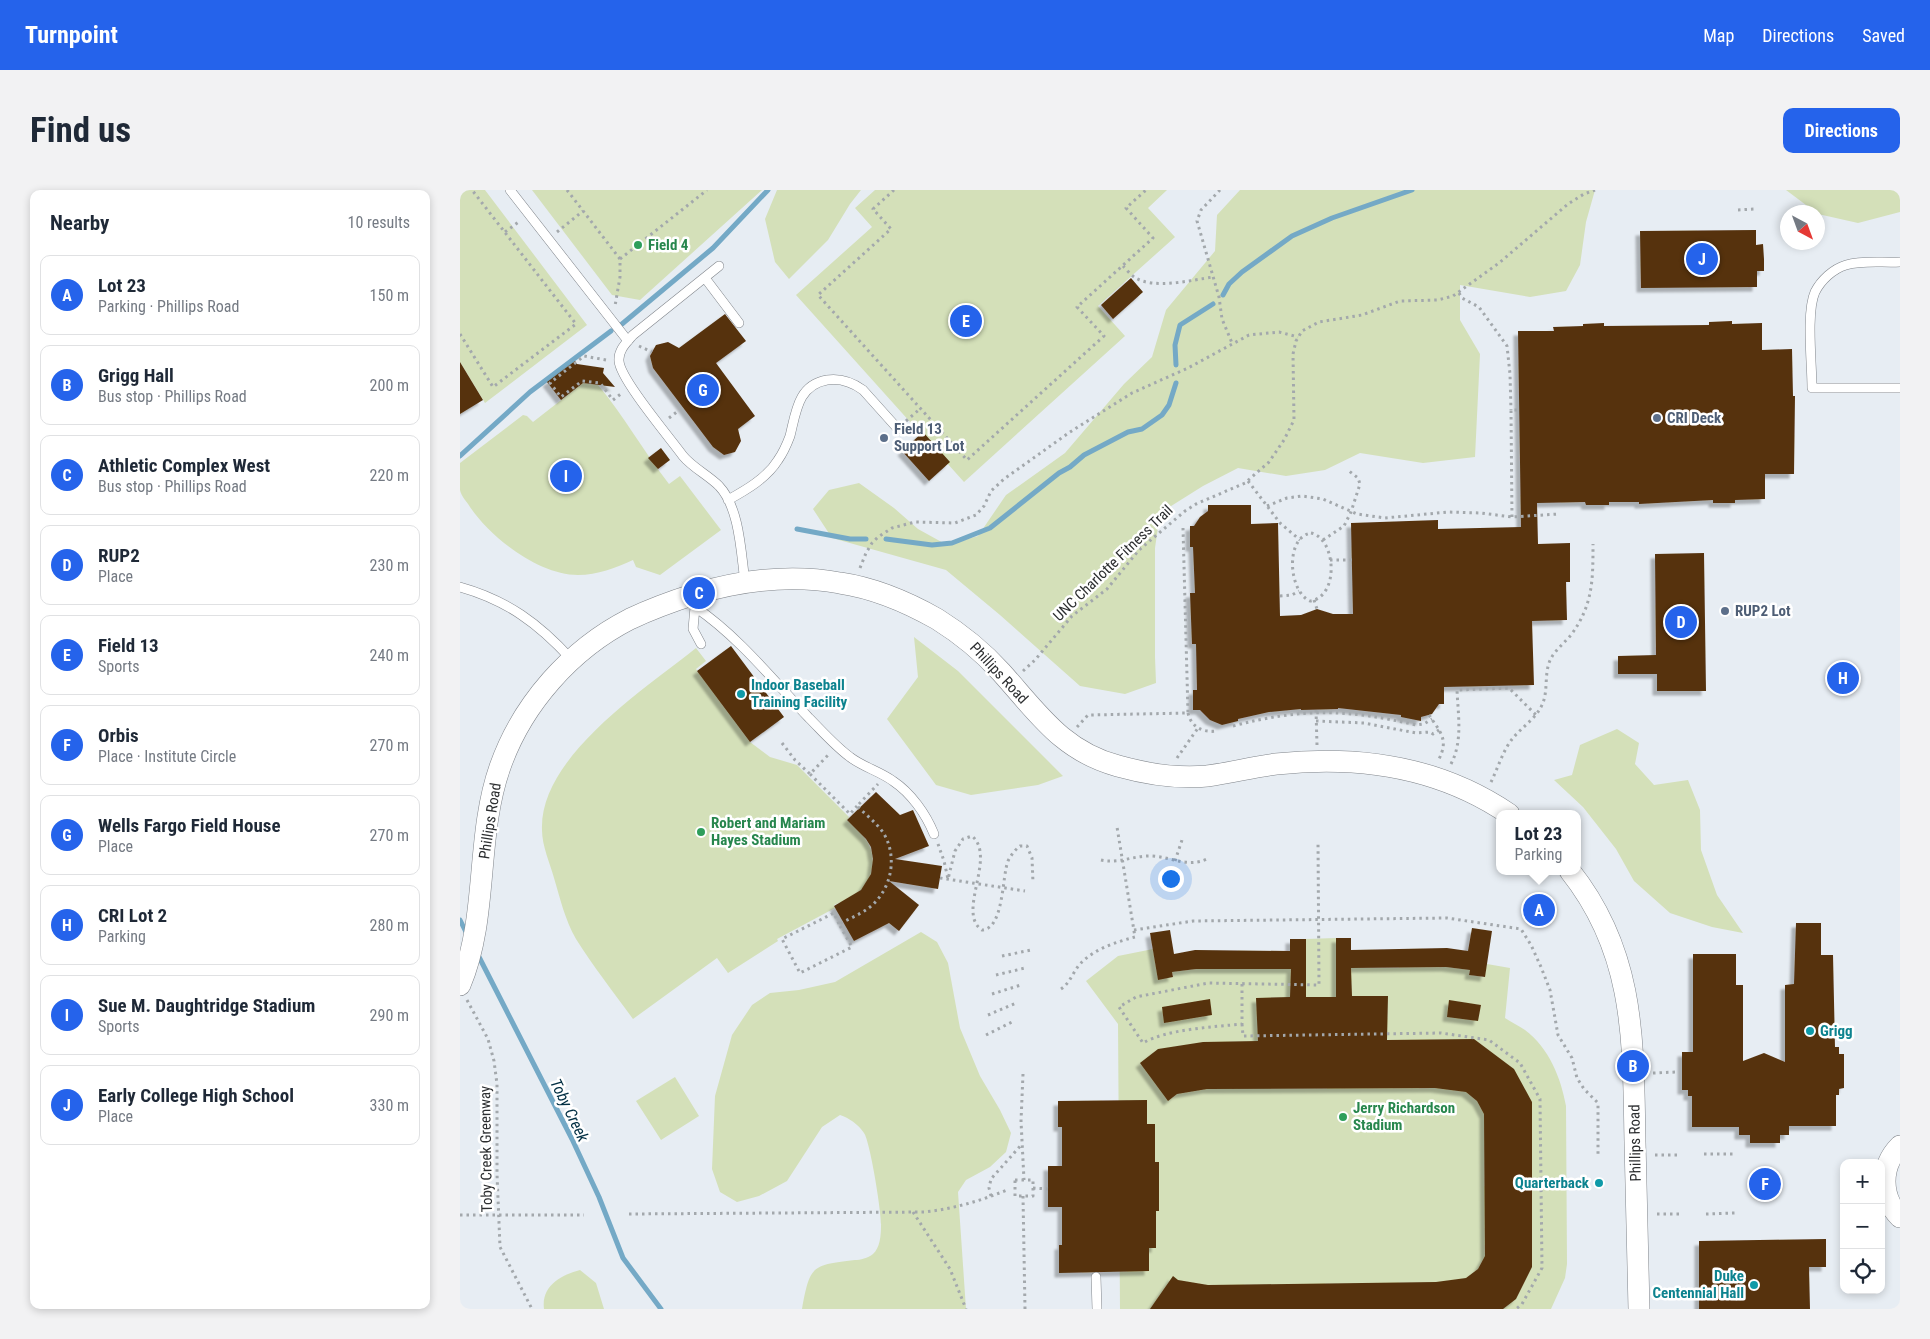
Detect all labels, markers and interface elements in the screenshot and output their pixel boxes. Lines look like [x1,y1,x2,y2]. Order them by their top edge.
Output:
text: Turnpoint [25,21,118,49]
text: Map [1703,25,1734,46]
text: Directions [1762,25,1834,46]
text: Saved [1862,25,1905,46]
button: Directions [1783,108,1900,153]
text: Find us [30,110,131,151]
north arrow [1780,205,1825,250]
text: Nearby [50,211,109,235]
text: 10 results [348,213,410,232]
place label: Field 4 [648,236,689,254]
marker: Field 4 [632,239,644,251]
pin: J [1686,240,1718,278]
text: Lot 23 [98,274,146,297]
text: A [62,286,72,305]
text: 150 m [370,286,409,305]
text: Parking · Phillips Road [98,297,239,316]
pin: E [950,302,982,340]
text: Grigg Hall [98,364,174,387]
pin: G [687,371,719,409]
text: B [63,376,71,395]
text: 200 m [370,376,409,395]
text: Bus stop · Phillips Road [98,387,247,406]
place label: CRI Deck [1667,409,1722,427]
marker: CRI Deck [1651,412,1663,424]
place label: Field 13 Support Lot [894,420,965,455]
marker: Field 13 Support Lot [878,432,890,444]
text: Athletic Complex West [98,454,270,477]
pin: I [550,457,582,495]
text: C [62,466,72,485]
text: 220 m [370,466,409,485]
text: Bus stop · Phillips Road [98,477,247,496]
street label: UNC Charlotte Fitness Trail [1049,501,1177,625]
text: RUP2 [98,544,140,567]
text: D [62,556,72,575]
text: 230 m [370,556,409,575]
text: Place [98,567,133,586]
pin: C [683,574,715,612]
place label: RUP2 Lot [1735,602,1791,620]
pin: D [1665,603,1697,641]
marker: RUP2 Lot [1719,605,1731,617]
text: Field 13 [98,634,159,657]
street label: Phillips Road [966,639,1032,707]
text: E [63,646,71,665]
text: 240 m [370,646,409,665]
text: Sports [98,657,140,676]
pin: H [1827,659,1859,697]
place label: Indoor Baseball Training Facility [751,676,848,711]
marker: Indoor Baseball Training Facility [735,688,747,700]
text: Orbis [98,724,139,747]
text: F [63,736,71,755]
text: 270 m [370,736,409,755]
text: Place · Institute Circle [98,747,236,766]
street label: Phillips Road [475,782,505,860]
popup [1496,810,1581,875]
text: Wells Fargo Field House [98,814,281,837]
place label: Robert and Mariam Hayes Stadium [711,814,825,849]
text: Lot 23 [1515,822,1562,845]
text: G [62,826,72,845]
text: 270 m [370,826,409,845]
marker: Robert and Mariam Hayes Stadium [695,826,707,838]
text: Place [98,837,133,856]
text: Parking [1515,845,1562,864]
your location [1158,866,1184,892]
pin: A [1523,891,1555,929]
text: CRI Lot 2 [98,904,167,927]
text: H [62,916,72,935]
text: 280 m [370,916,409,935]
text: Parking [98,927,146,946]
text: Sue M. Daughtridge Stadium [98,994,315,1017]
text: I [65,1006,69,1025]
text: 290 m [370,1006,409,1025]
text: Sports [98,1017,140,1036]
place label: Grigg [1820,1022,1853,1040]
marker: Grigg [1804,1025,1816,1037]
pin: B [1617,1047,1649,1085]
water label: Toby Creek [546,1076,593,1146]
text: Early College High School [98,1084,294,1107]
street label: Toby Creek Greenway [476,1086,496,1212]
text: J [63,1096,71,1115]
text: 330 m [370,1096,409,1115]
place label: Jerry Richardson Stadium [1353,1099,1455,1134]
street label: Phillips Road [1625,1104,1645,1182]
text: Place [98,1107,133,1126]
marker: Jerry Richardson Stadium [1337,1111,1349,1123]
map controls [1840,1159,1885,1294]
button: + [1840,1159,1885,1204]
pin: F [1749,1165,1781,1203]
place label: Quarterback [1515,1174,1590,1192]
marker: Quarterback [1593,1177,1605,1189]
button: − [1840,1204,1885,1249]
button: locate [1840,1249,1885,1294]
place label: Duke Centennial Hall [1652,1267,1744,1302]
marker: Duke Centennial Hall [1748,1279,1760,1291]

